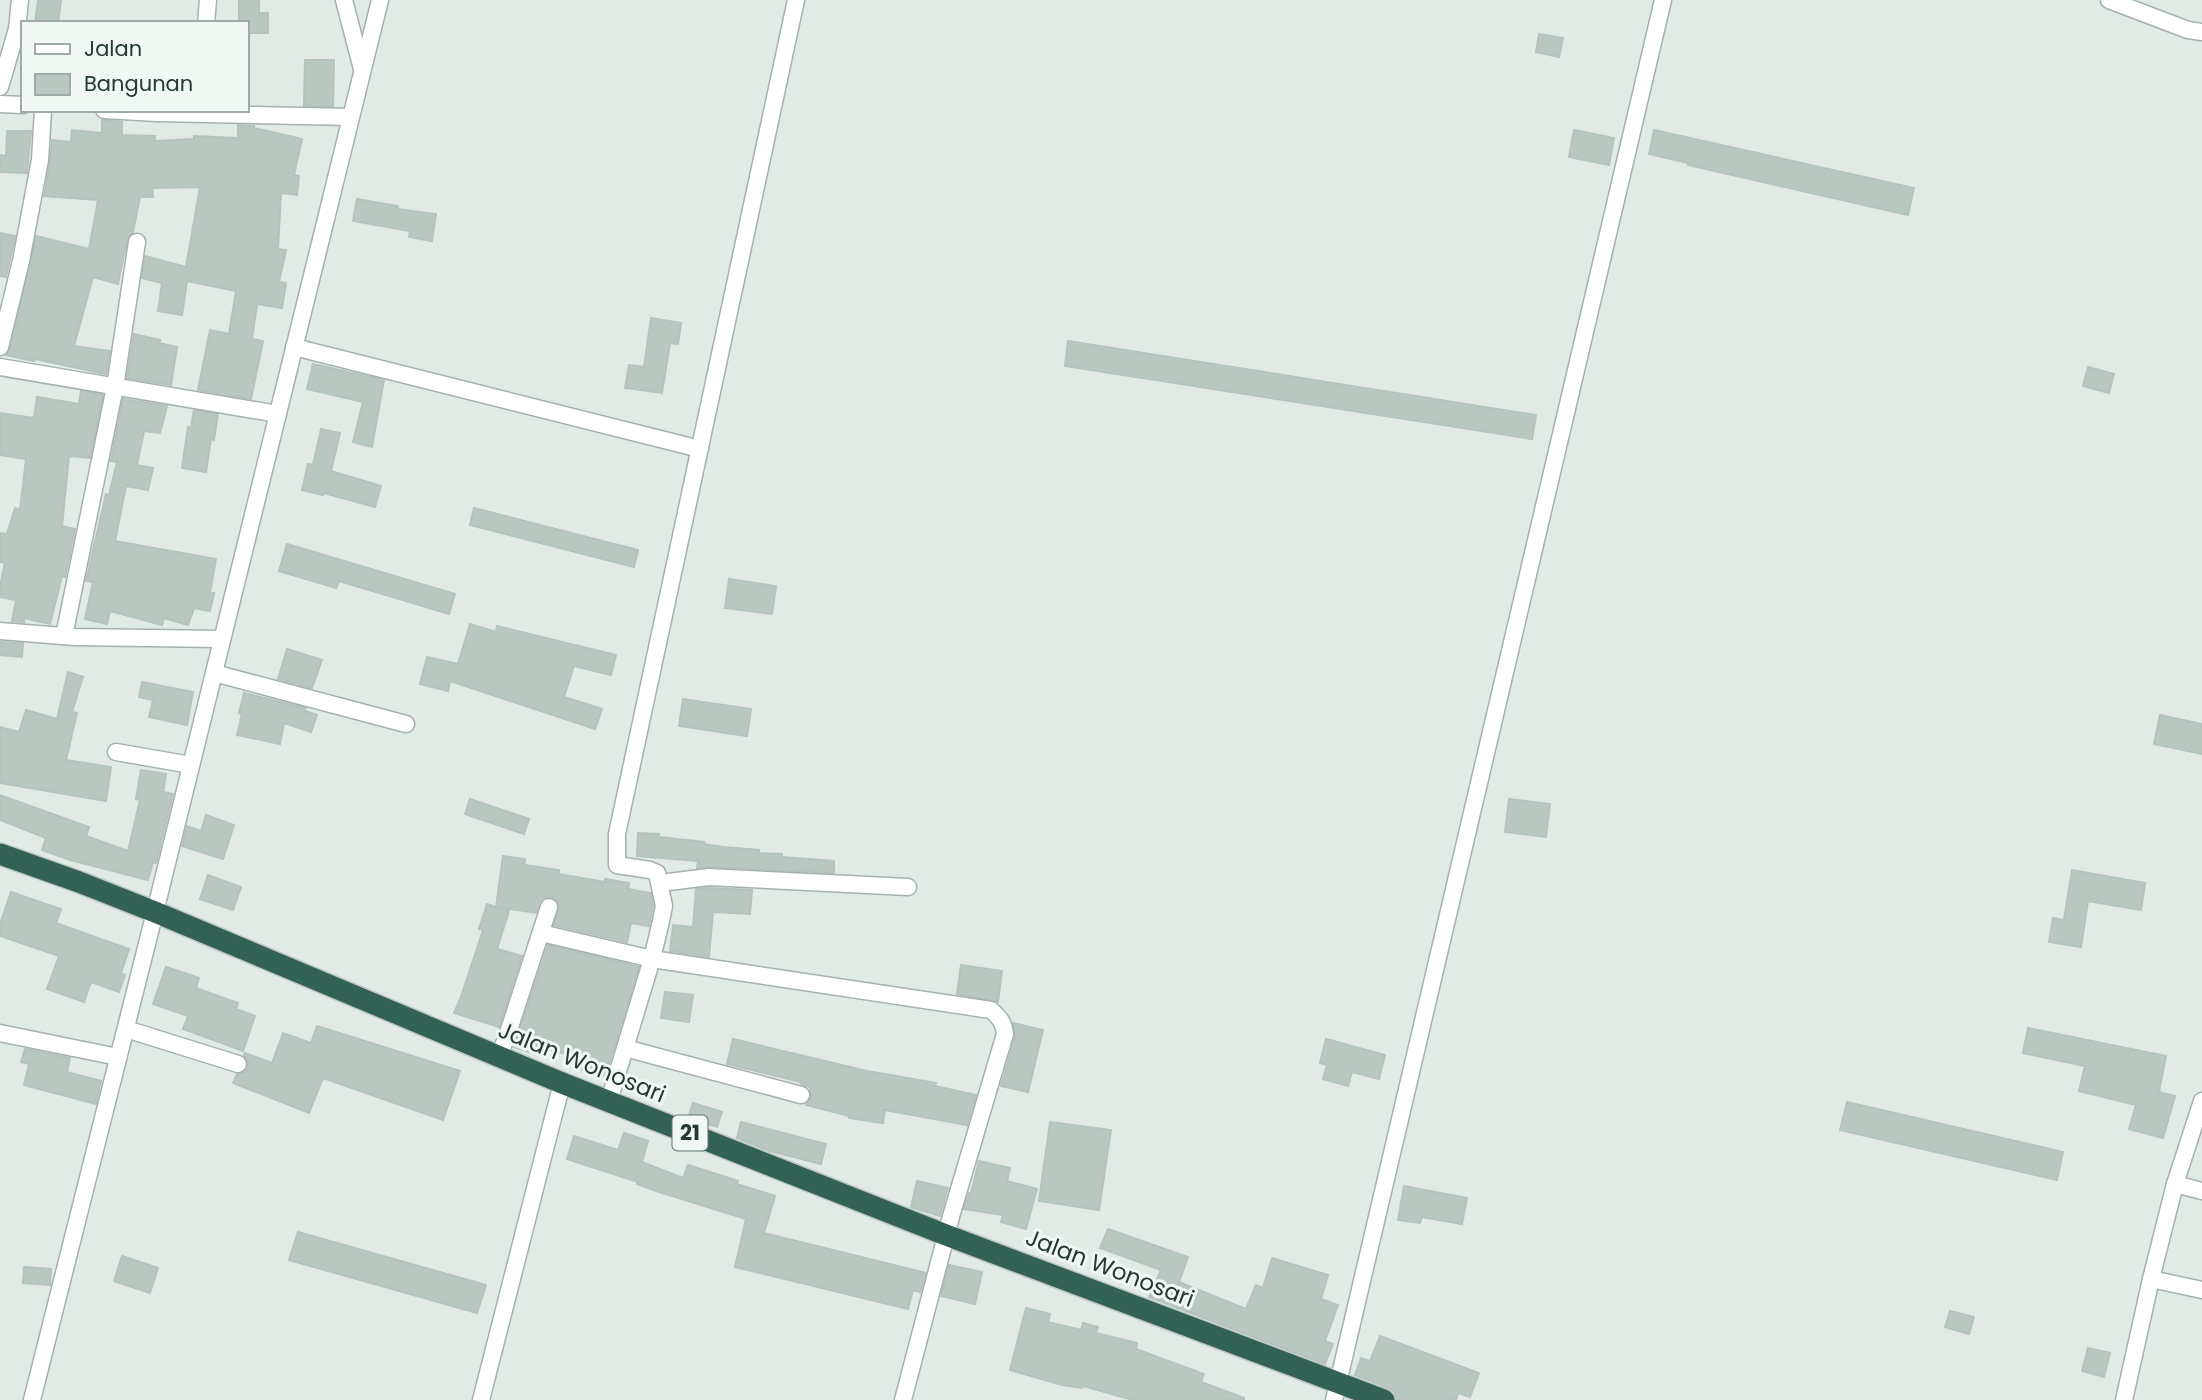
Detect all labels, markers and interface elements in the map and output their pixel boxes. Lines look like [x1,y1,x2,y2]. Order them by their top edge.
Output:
legend [21,21,248,112]
text: Jalan [84,34,142,63]
text: Bangunan [84,69,193,98]
street label: Jalan Wonosari [493,1014,671,1110]
road number: 21 [672,1116,708,1150]
street label: Jalan Wonosari [1021,1221,1199,1315]

